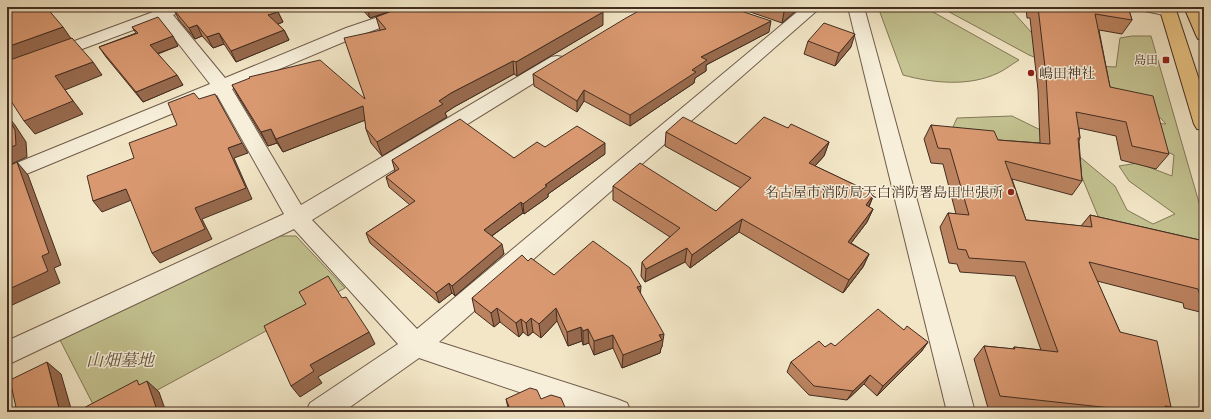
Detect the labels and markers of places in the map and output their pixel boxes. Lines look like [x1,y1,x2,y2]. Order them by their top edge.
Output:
place label: 島田 [1134,52,1158,70]
marker: 島田 [1161,55,1171,65]
place label: 嶋田神社 [1039,65,1095,85]
marker: 嶋田神社 [1026,68,1036,78]
place label: 名古屋市消防局天白消防署島田出張所 [765,184,1003,204]
marker: 名古屋市消防局天白消防署島田出張所 [1006,187,1016,197]

